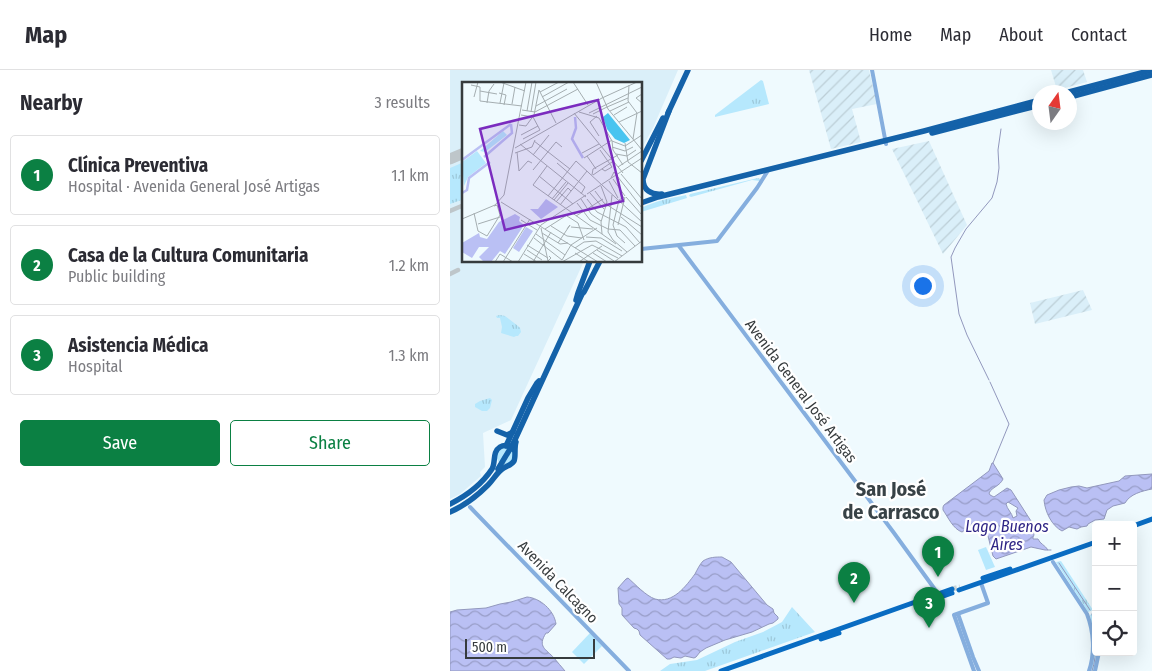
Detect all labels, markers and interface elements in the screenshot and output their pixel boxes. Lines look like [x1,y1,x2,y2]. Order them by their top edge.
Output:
text: Map [25,21,67,49]
text: Home [869,24,912,46]
text: Map [940,24,971,46]
text: About [999,24,1043,46]
text: Contact [1071,24,1127,46]
inset map [462,82,642,262]
north arrow [1032,85,1077,130]
text: Nearby [20,90,82,116]
text: 3 results [374,93,430,112]
text: Clínica Preventiva [68,154,208,177]
text: 1 [34,166,40,185]
text: 1.1 km [391,166,429,185]
text: Hospital · Avenida General José Artigas [68,177,320,196]
text: Casa de la Cultura Comunitaria [68,244,308,267]
text: 2 [33,256,41,275]
text: 1.2 km [389,256,429,275]
text: Public building [68,267,165,286]
your location [910,273,936,299]
street label: Avenida General José Artigas [741,316,861,466]
text: Asistencia Médica [68,334,209,357]
text: 3 [33,346,41,365]
text: 1.3 km [388,346,429,365]
text: Hospital [68,357,123,376]
button: Save [20,420,220,466]
button: Share [230,420,430,466]
district label: San José de Carrasco [842,477,940,524]
water label: Lago Buenos Aires [965,517,1049,554]
map controls [1092,521,1137,656]
button: + [1092,521,1137,566]
pin: 1 [922,536,954,577]
street label: Avenida Calcagno [514,537,602,627]
pin: 2 [838,562,870,603]
button: − [1092,566,1137,611]
pin: 3 [913,587,945,628]
button: locate [1092,611,1137,656]
scale bar [465,636,595,659]
text: 500 m [472,639,507,656]

